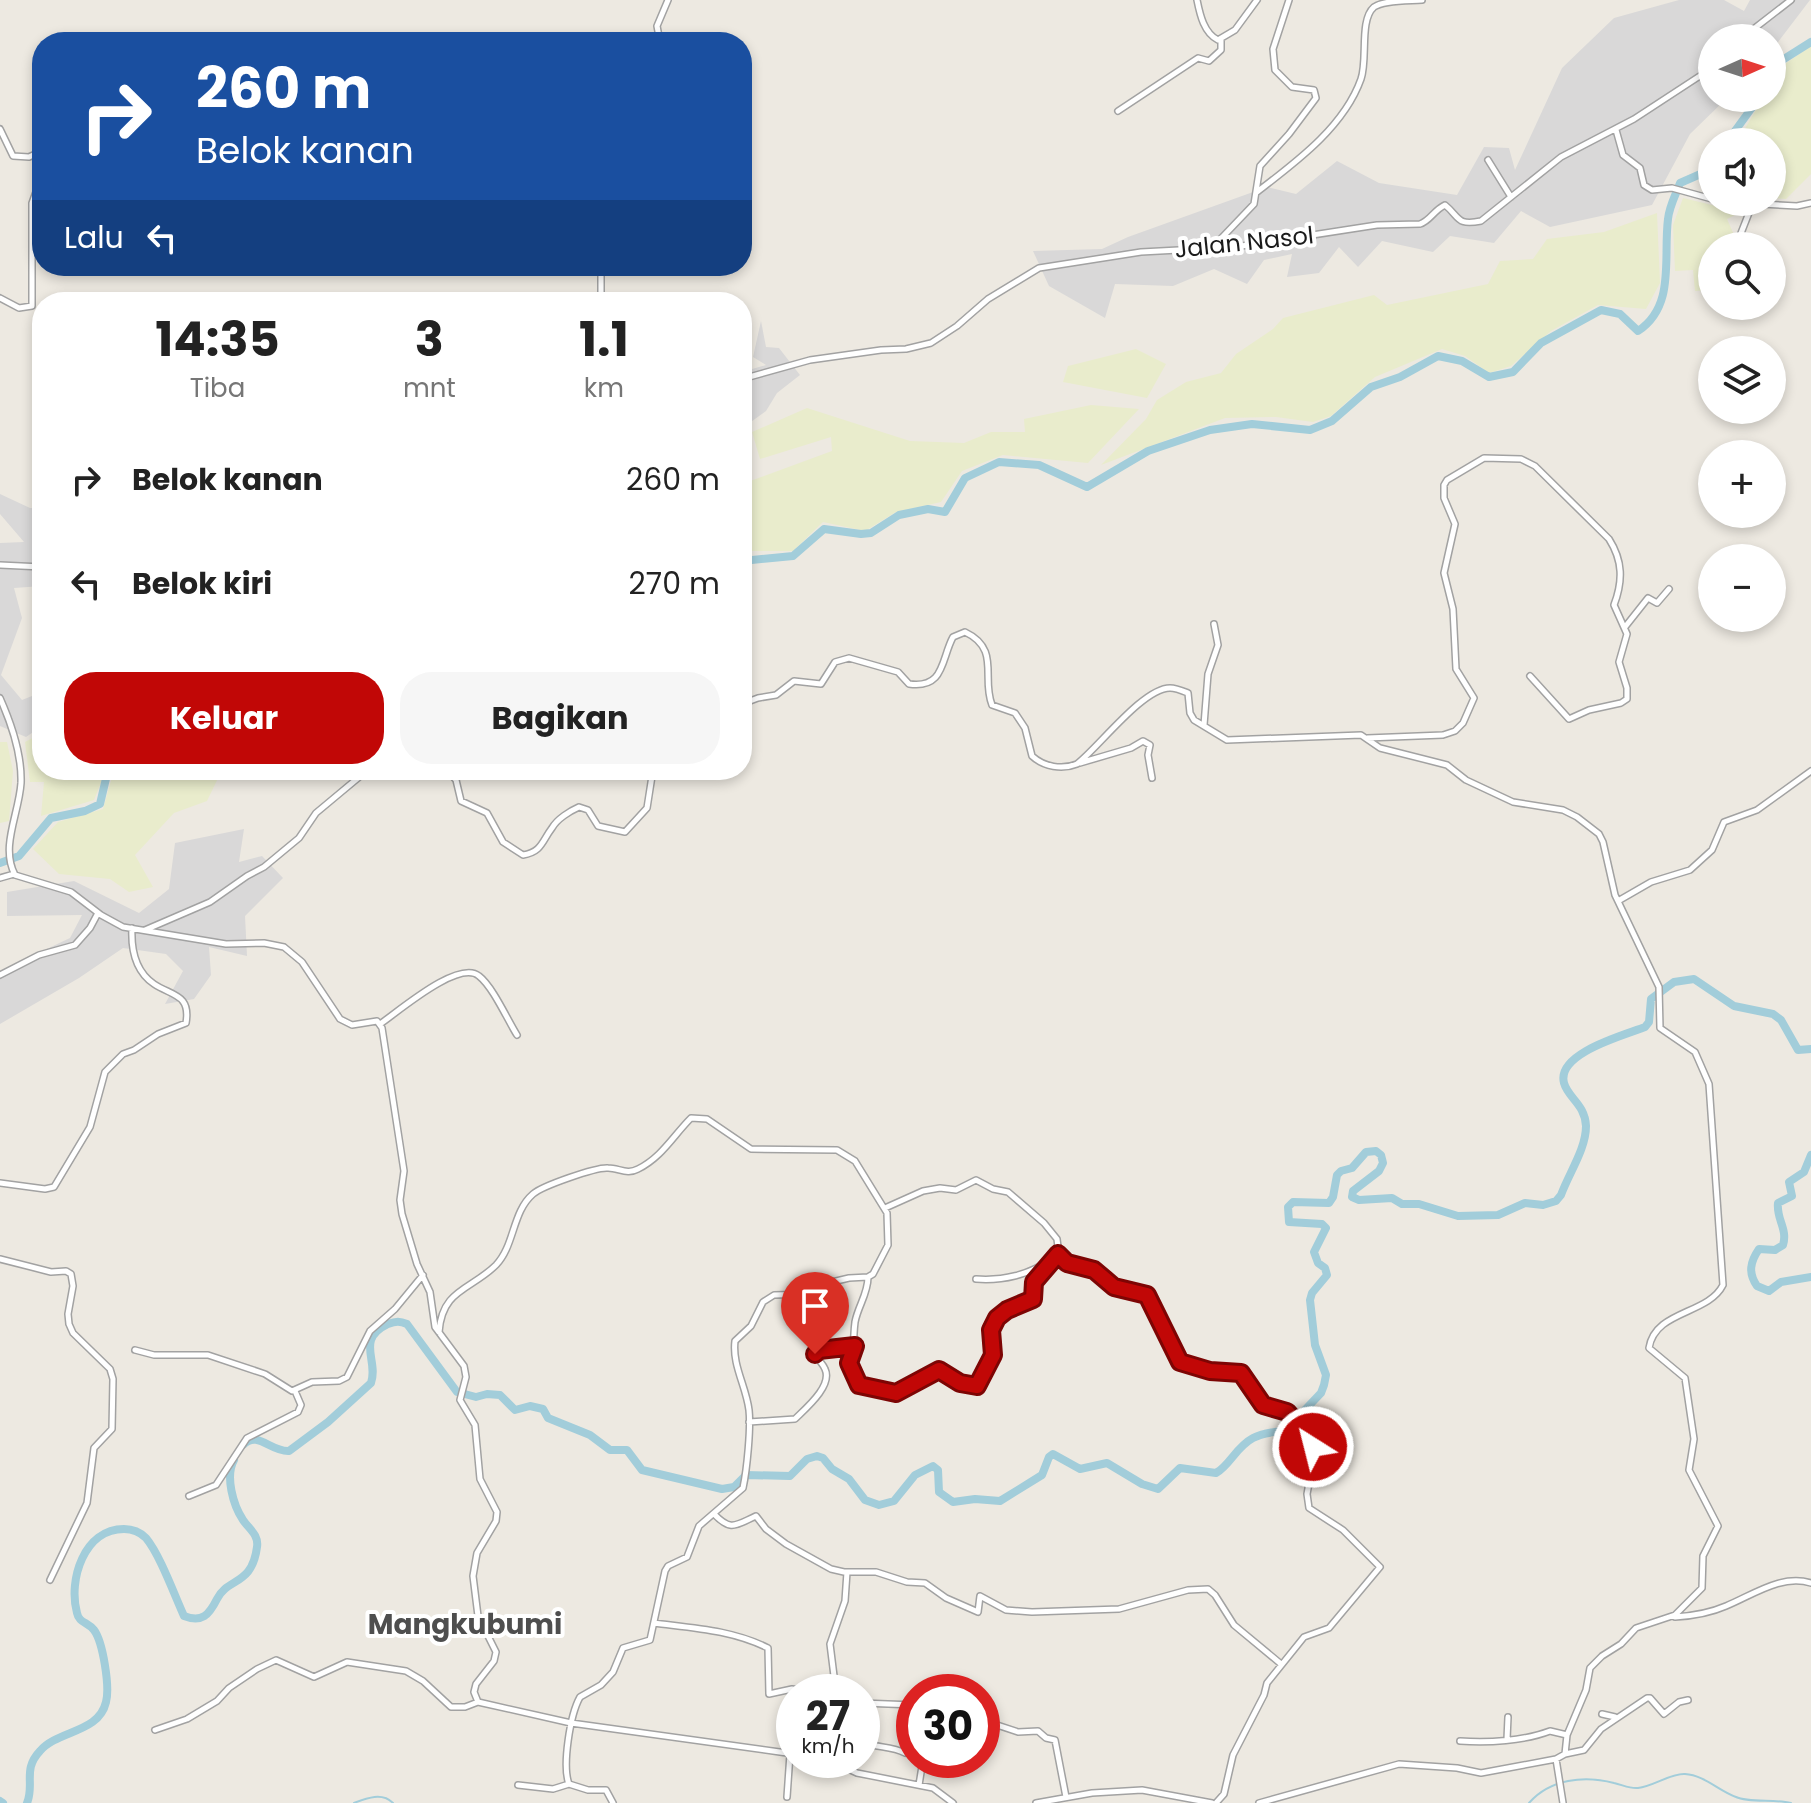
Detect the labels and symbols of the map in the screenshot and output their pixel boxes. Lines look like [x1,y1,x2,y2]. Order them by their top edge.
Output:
north arrow [1698,24,1786,112]
street label: Jalan Nasol [1173,218,1315,266]
pin [781,1272,849,1354]
position arrow [1271,1405,1355,1489]
district label: Mangkubumi [368,1605,562,1644]
speed limit sign: 30 [896,1674,1000,1778]

